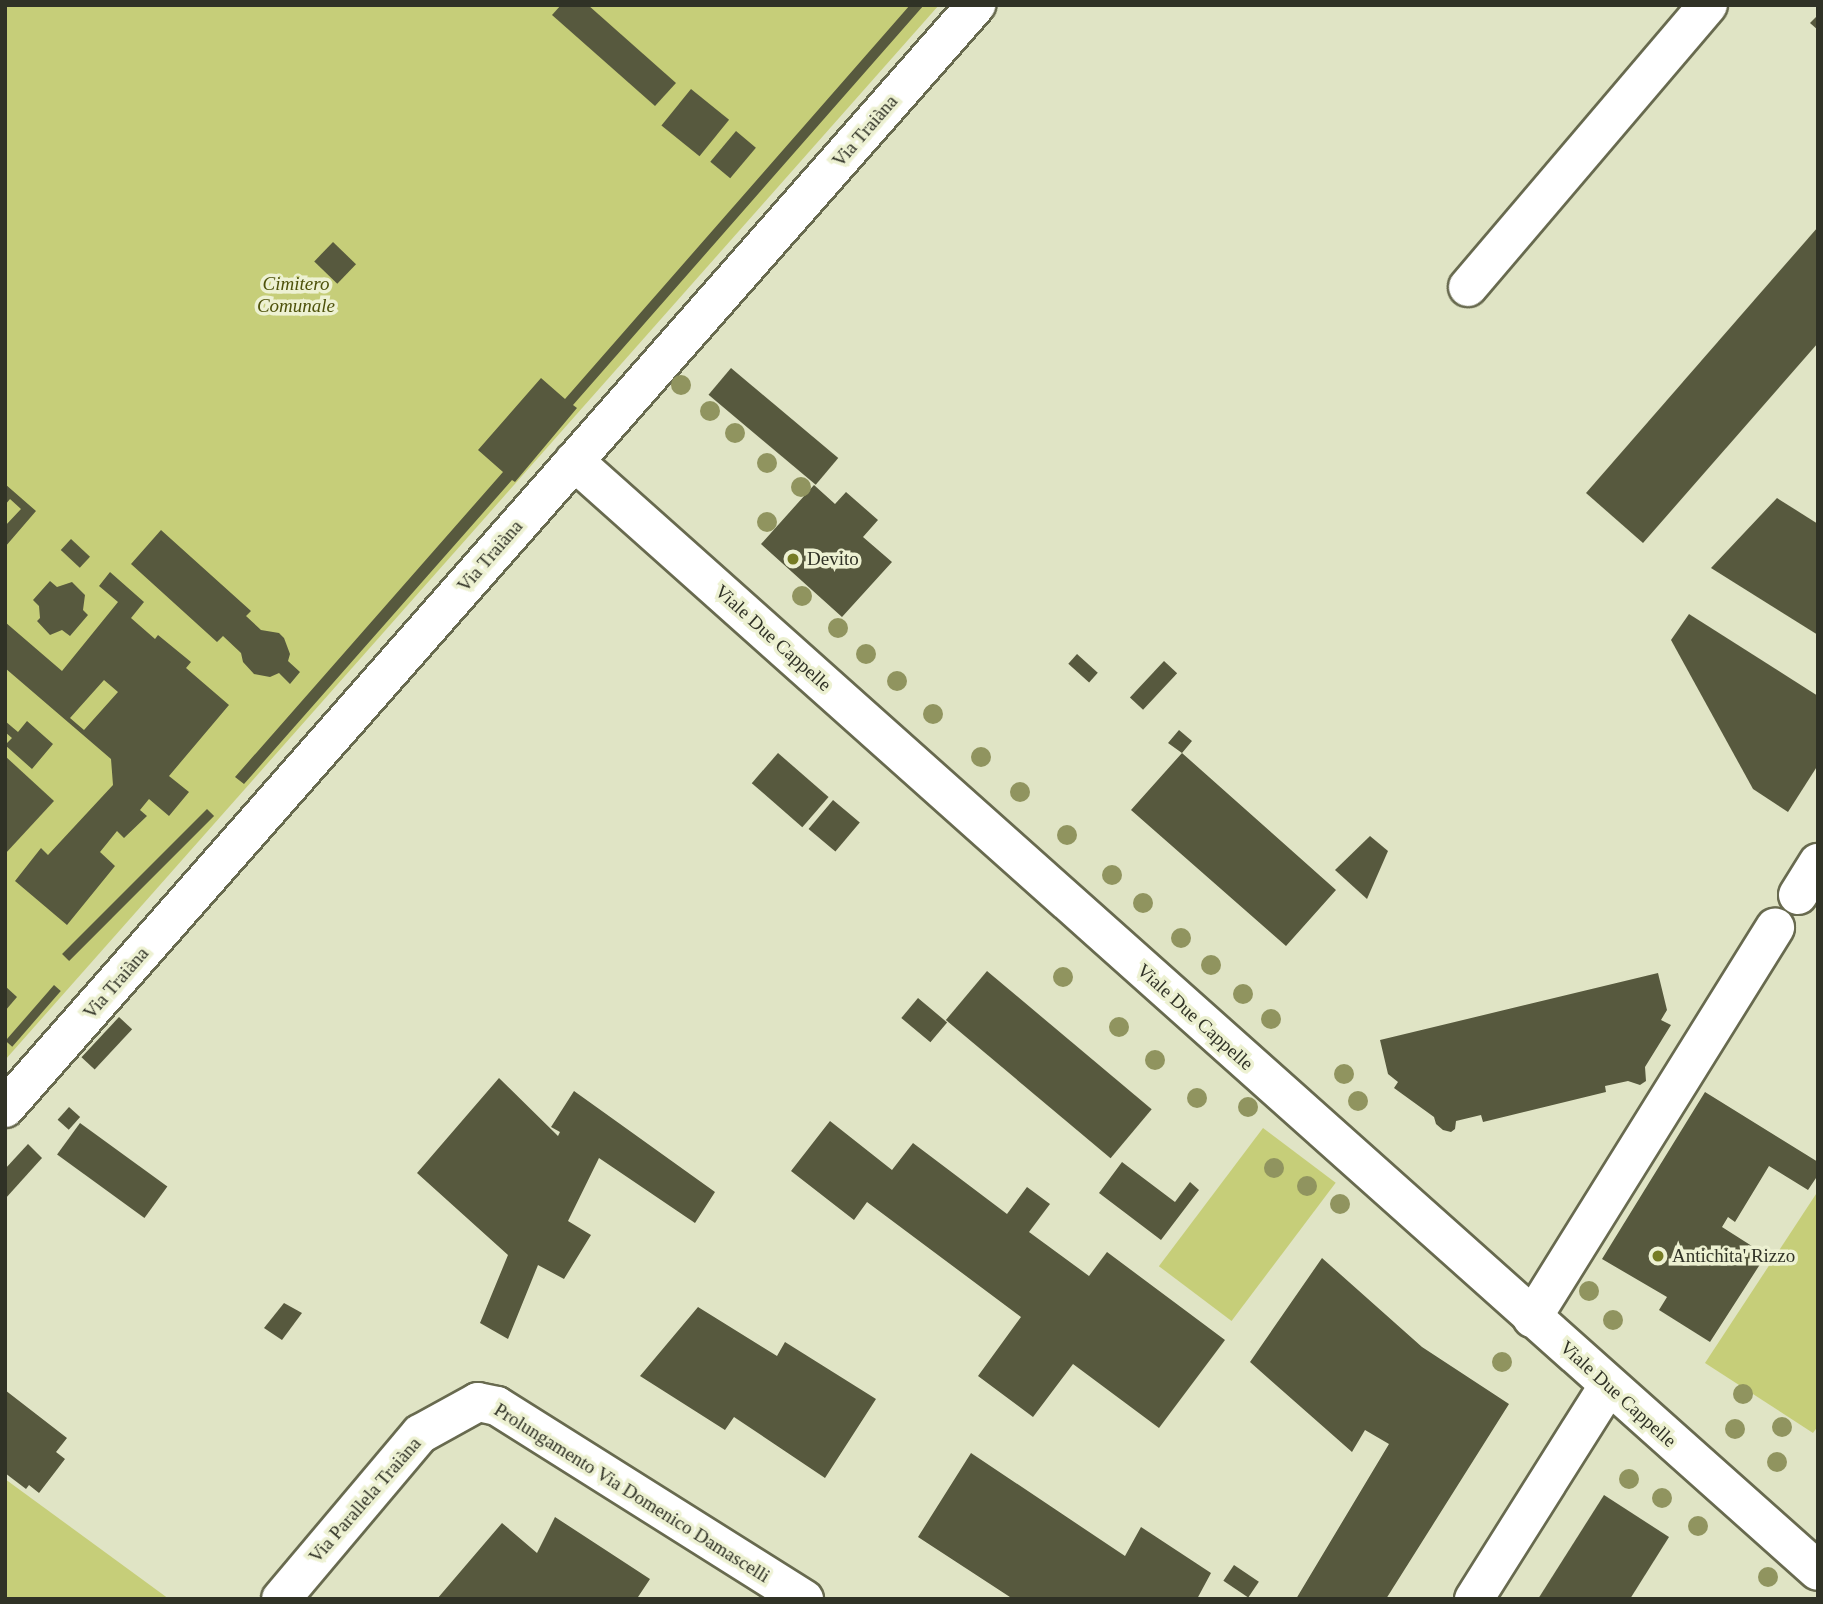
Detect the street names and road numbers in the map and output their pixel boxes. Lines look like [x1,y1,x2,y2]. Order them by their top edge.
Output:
street label: Via Traiàna [827,90,903,172]
street label: Via Traiàna [452,515,528,597]
street label: Viale Due Cappelle [710,580,836,696]
street label: Via Traiàna [78,942,154,1024]
street label: Viale Due Cappelle [1132,959,1258,1075]
street label: Viale Due Cappelle [1555,1336,1681,1452]
street label: Prolungamento Via Domenico Damascelli [490,1398,774,1588]
street label: Via Parallela Traiàna [304,1432,426,1568]

